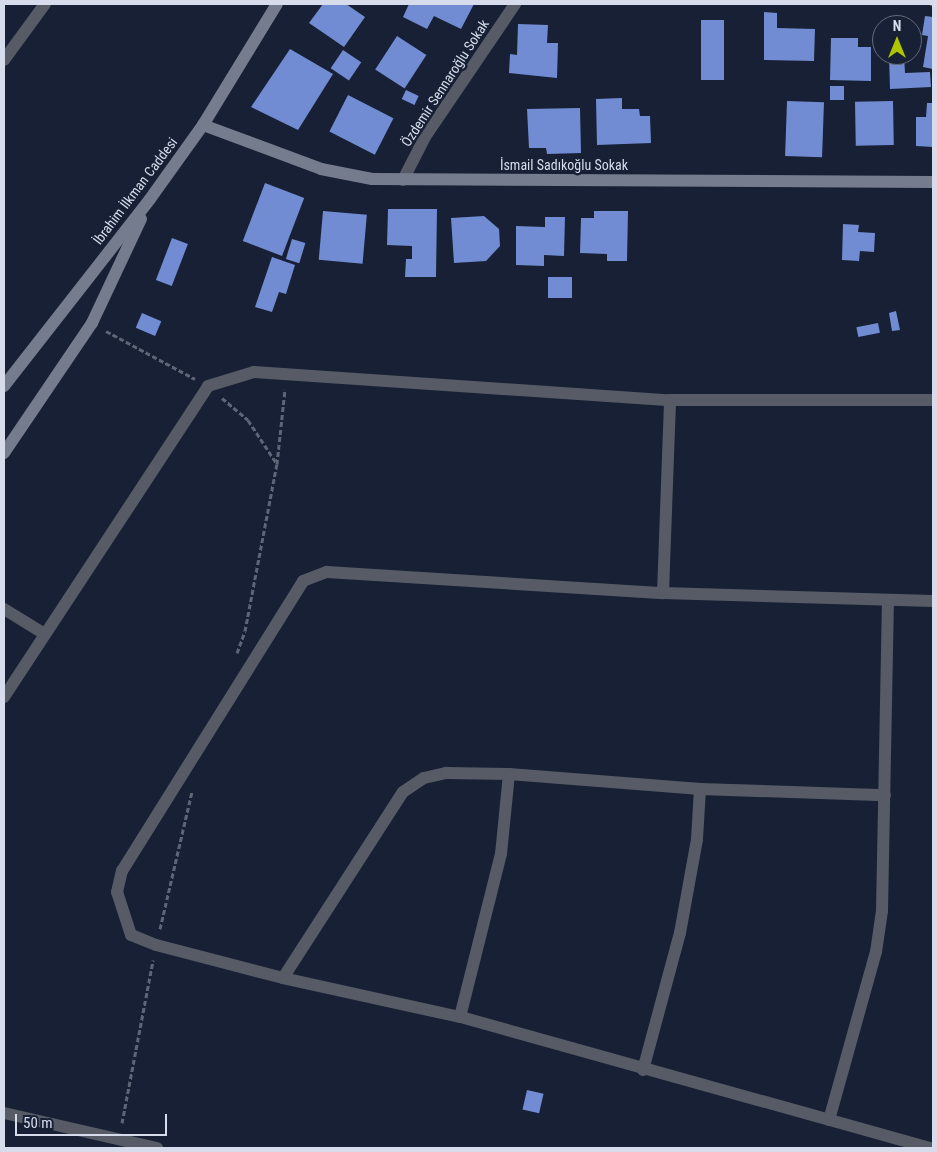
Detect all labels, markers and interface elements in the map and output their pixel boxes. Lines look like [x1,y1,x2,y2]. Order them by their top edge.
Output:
north arrow [872,15,922,65]
street label: Özdemir Sennaroğlu Sokak [398,16,492,150]
text: N [893,18,901,34]
street label: İbrahim İlkman Caddesi [89,134,181,248]
street label: İsmail Sadıkoğlu Sokak [500,157,628,173]
scale bar [18,1104,170,1136]
text: 50 m [23,1114,53,1132]

